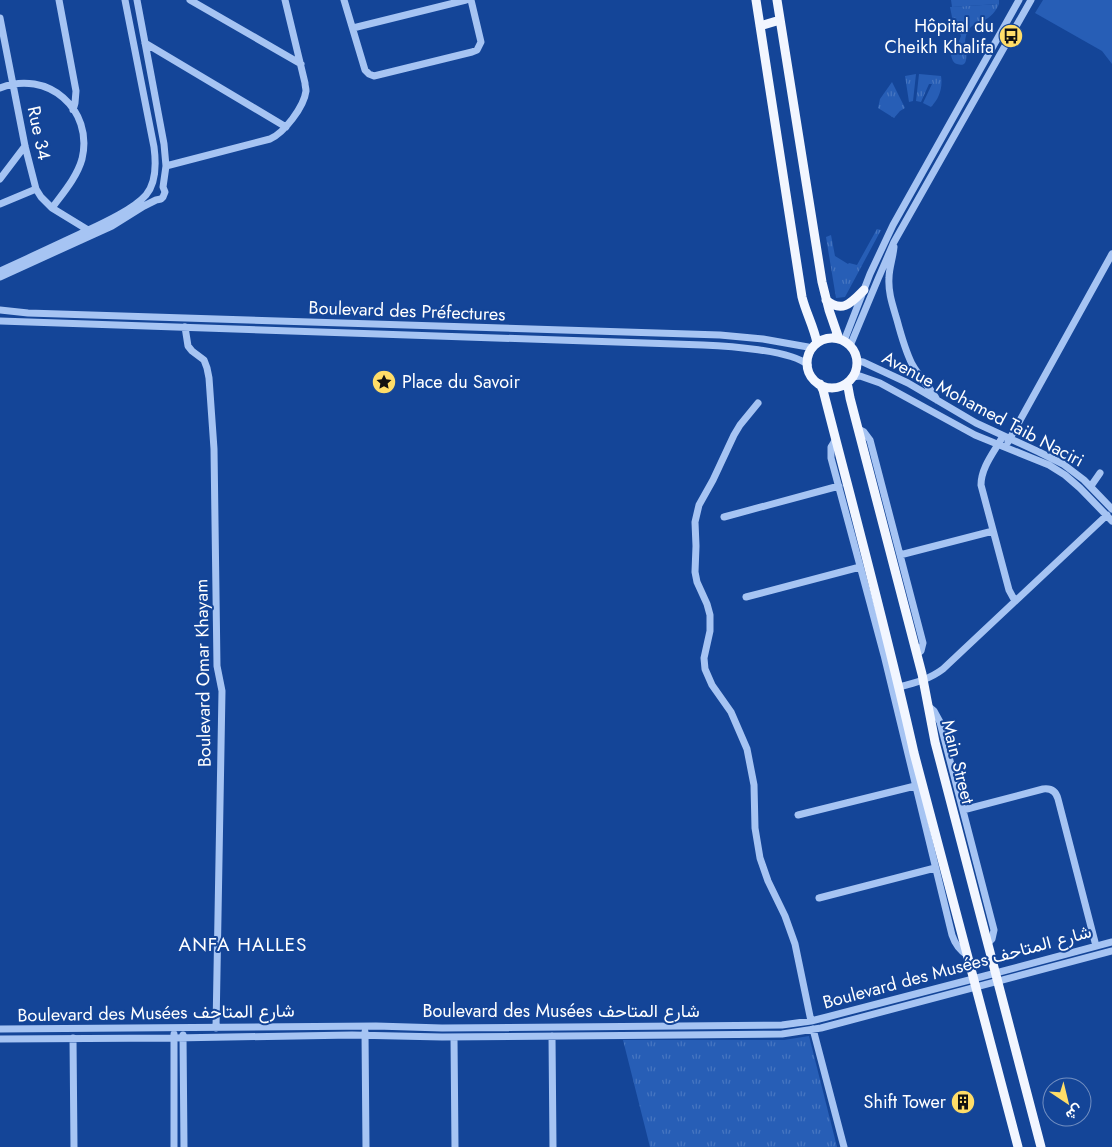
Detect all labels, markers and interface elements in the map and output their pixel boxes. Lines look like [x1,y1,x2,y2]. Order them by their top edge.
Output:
place label: Hôpital du Cheikh Khalifa [885,13,994,60]
bus stop icon: Hôpital du Cheikh Khalifa [998,23,1024,49]
street label: Rue 34 [21,104,57,162]
street label: Boulevard des Préfectures [308,295,506,327]
street label: Avenue Mohamed Taib Naciri [877,345,1089,473]
place icon: Place du Savoir [371,369,397,395]
place label: Place du Savoir [402,369,521,395]
street label: Boulevard Omar Khayam [188,579,218,767]
street label: Main Street [935,717,981,807]
street label: Boulevard des Musées شارع المتاحف [820,919,1094,1015]
district label: ANFA HALLES [179,931,307,958]
street label: Boulevard des Musées شارع المتاحف [17,998,295,1028]
street label: Boulevard des Musées شارع المتاحف [422,998,700,1024]
north arrow [1042,1077,1092,1127]
place label: Shift Tower [864,1089,947,1115]
building icon: Shift Tower [950,1089,976,1115]
text: ش [1062,1100,1087,1126]

